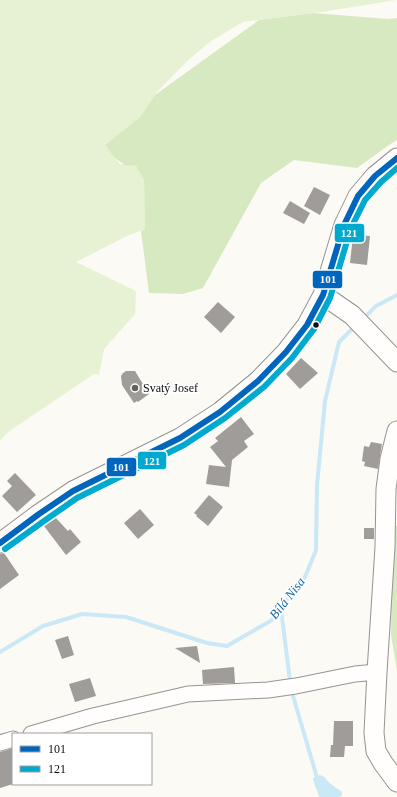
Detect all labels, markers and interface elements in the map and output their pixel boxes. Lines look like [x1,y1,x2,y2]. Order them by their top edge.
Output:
line badge: 121 [334,223,365,243]
text: 121 [341,227,357,239]
line badge: 101 [312,270,343,289]
text: 101 [320,273,336,285]
unlabelled marker [311,320,321,330]
place label: Svatý Josef [143,381,198,395]
marker: Svatý Josef [130,383,140,393]
line badge: 121 [137,451,167,470]
text: 121 [144,455,160,467]
line badge: 101 [106,457,137,477]
text: 101 [113,461,129,473]
water label: Bílá Nisa [266,574,308,622]
legend [12,733,152,785]
text: 101 [48,742,66,756]
text: 121 [48,762,66,776]

